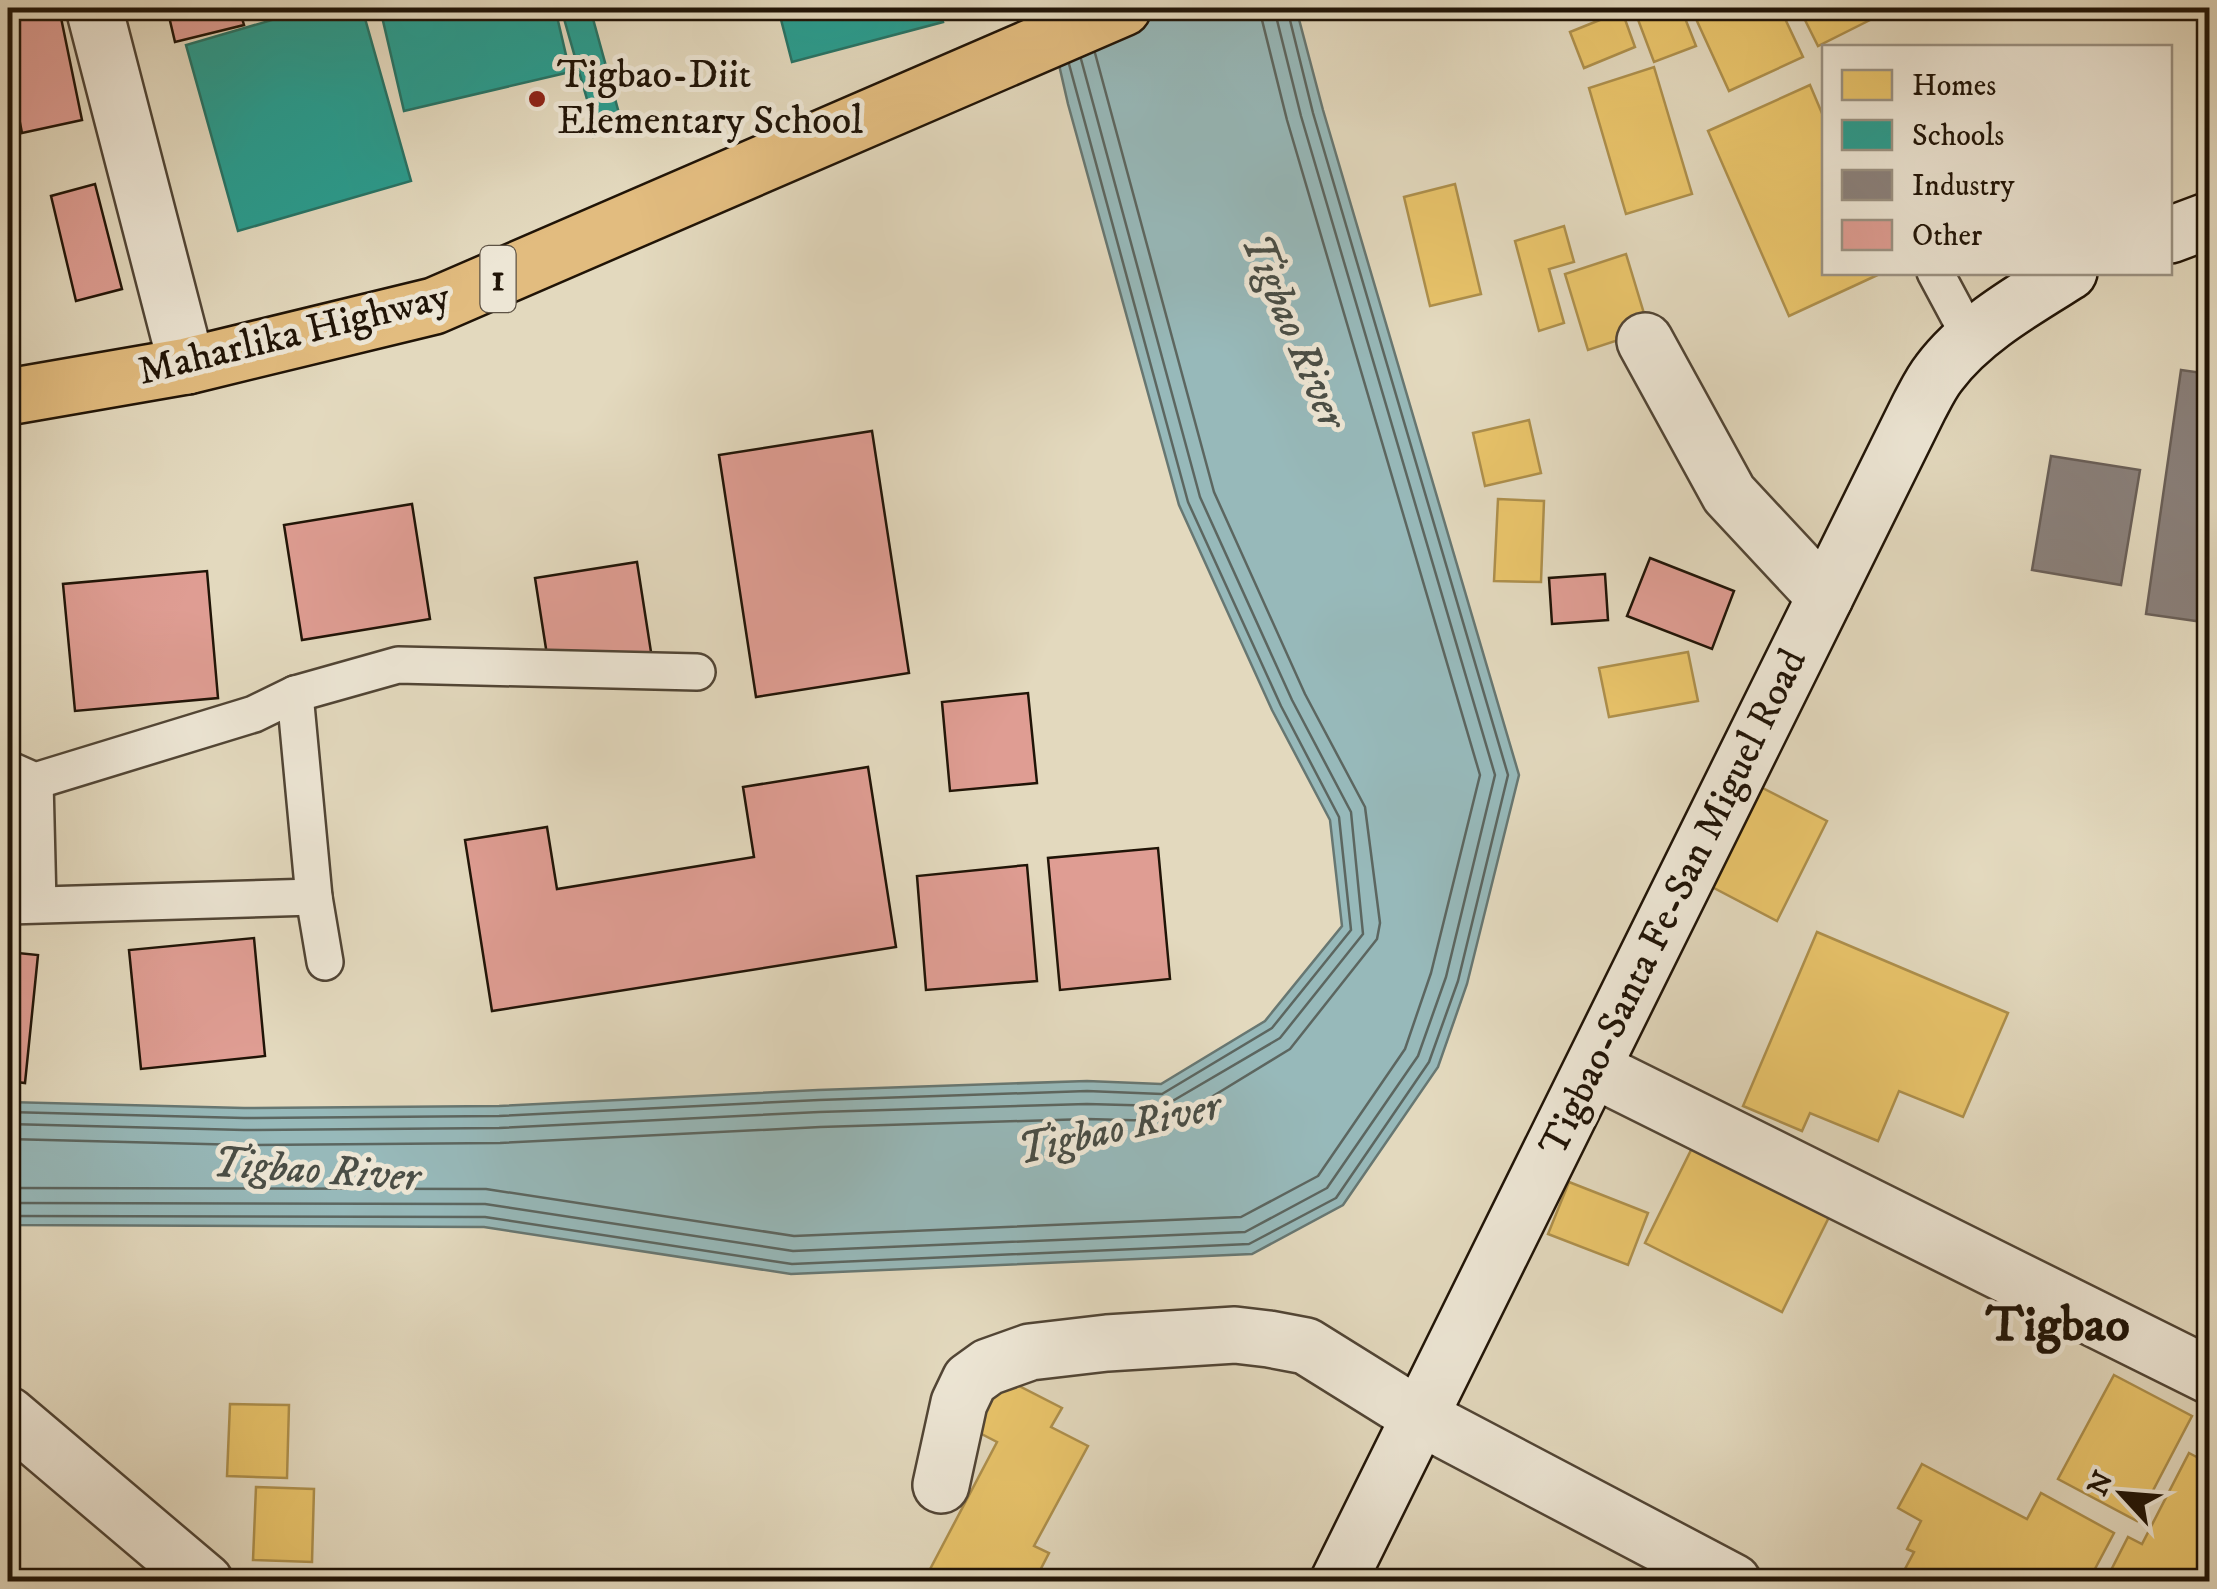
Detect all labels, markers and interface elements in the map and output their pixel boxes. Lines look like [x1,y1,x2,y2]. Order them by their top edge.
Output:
legend [1822,45,2172,275]
place label: Tigbao-Diit Elementary School [557,51,863,147]
text: Homes [1912,68,1996,105]
marker: Tigbao-Diit Elementary School [526,88,548,110]
text: Schools [1912,118,2004,155]
text: Industry [1912,168,2015,205]
text: Other [1912,218,1982,255]
water label: Tigbao River [1229,226,1359,439]
road number: 1 [480,246,516,312]
street label: Maharlika Highway [133,272,456,398]
street label: Tigbao-Santa Fe-San Miguel Road [1529,641,1819,1165]
water label: Tigbao River [1012,1080,1229,1178]
water label: Tigbao River [211,1138,424,1204]
district label: Tigbao [1985,1294,2130,1357]
north arrow [2072,1444,2172,1544]
text: N [2080,1466,2122,1502]

